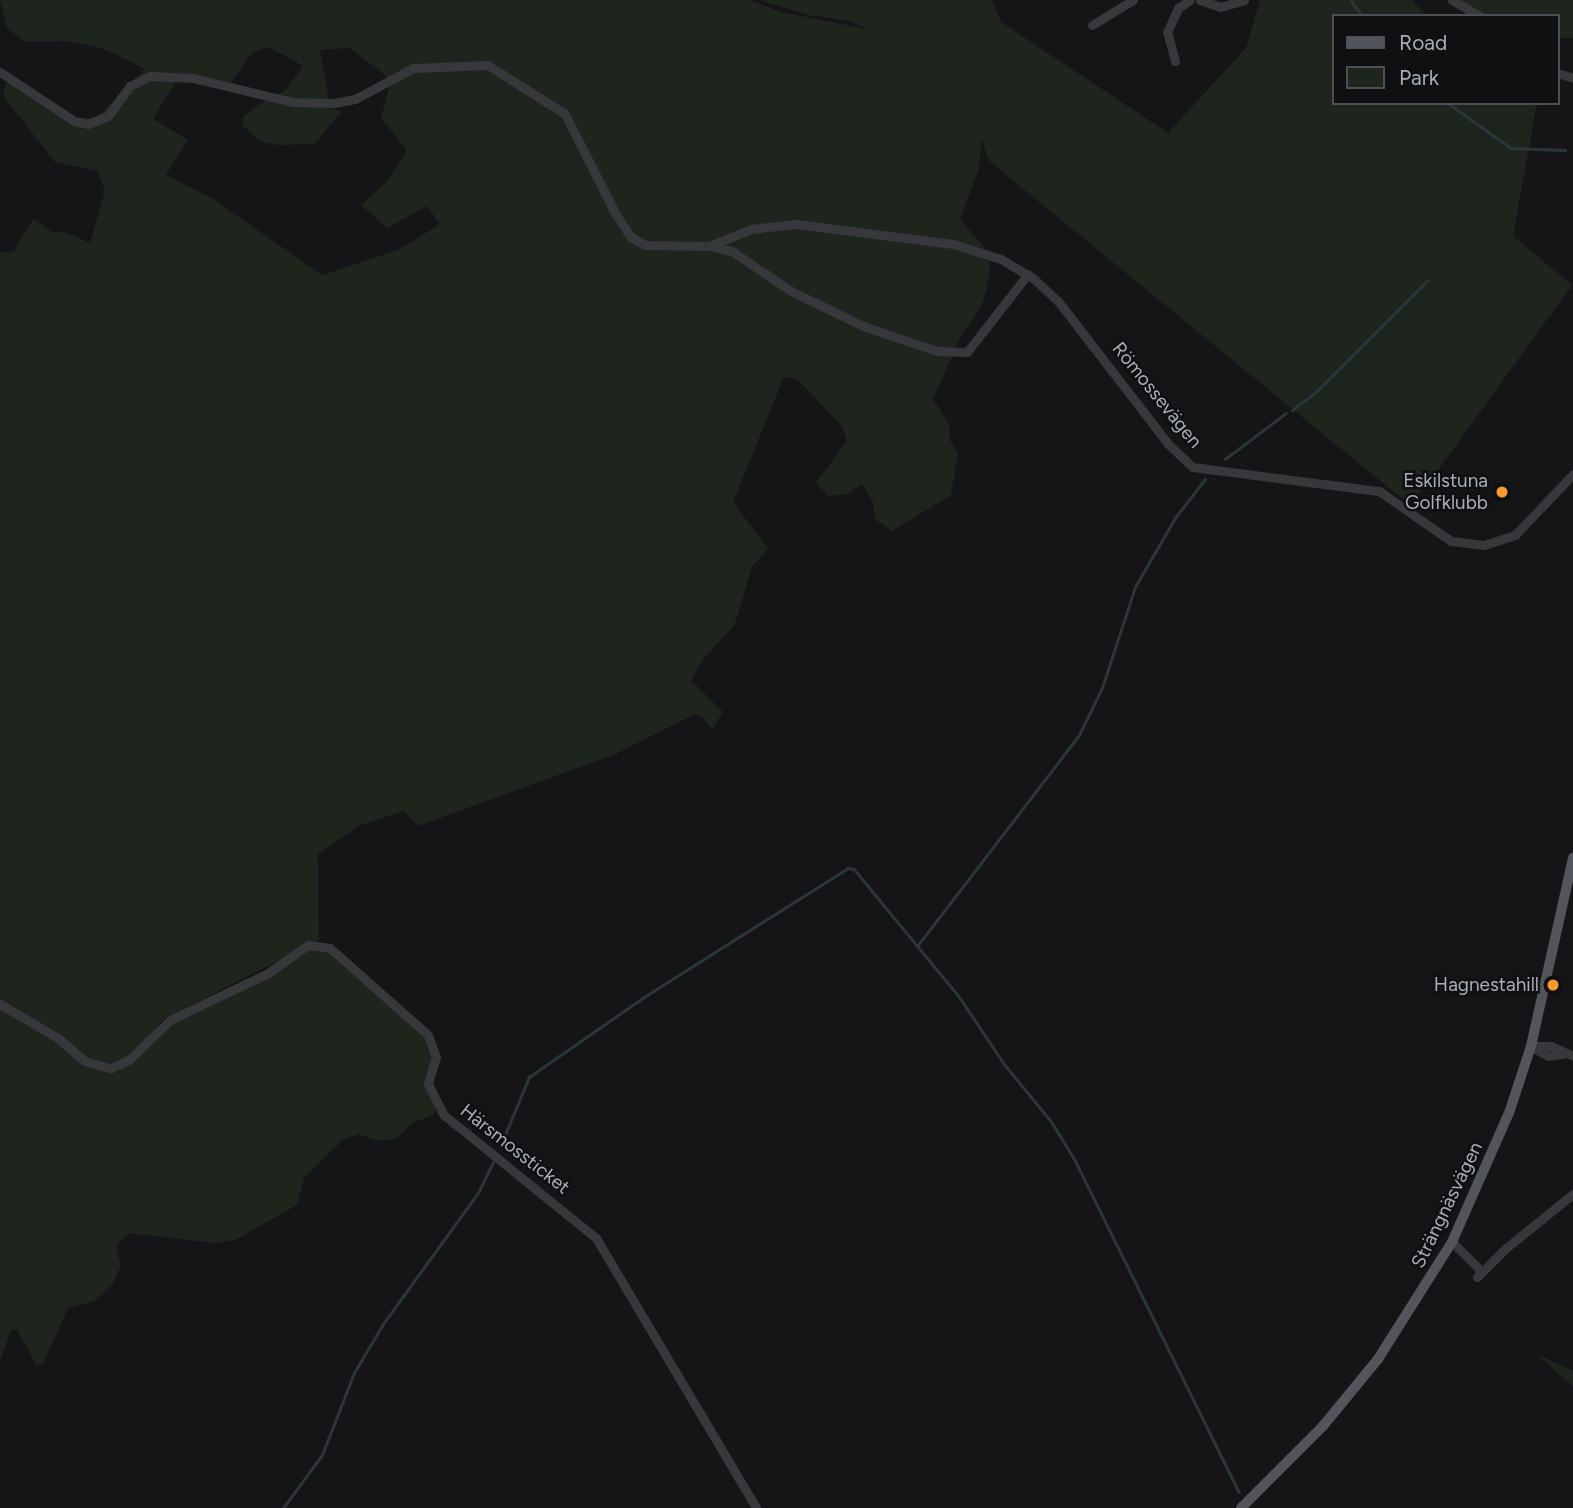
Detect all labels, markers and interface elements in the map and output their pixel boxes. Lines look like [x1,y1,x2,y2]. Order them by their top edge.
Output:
legend [1332,14,1559,105]
text: Road [1399,30,1447,55]
text: Park [1399,65,1439,90]
street label: Römossevägen [1107,337,1207,453]
place label: Eskilstuna Golfklubb [1403,470,1488,514]
marker: Eskilstuna Golfklubb [1494,484,1510,500]
place label: Hagnestahill [1434,974,1539,996]
marker: Hagnestahill [1545,977,1561,993]
street label: Härsmossticket [456,1099,574,1199]
street label: Strängnäsvägen [1407,1138,1487,1272]

